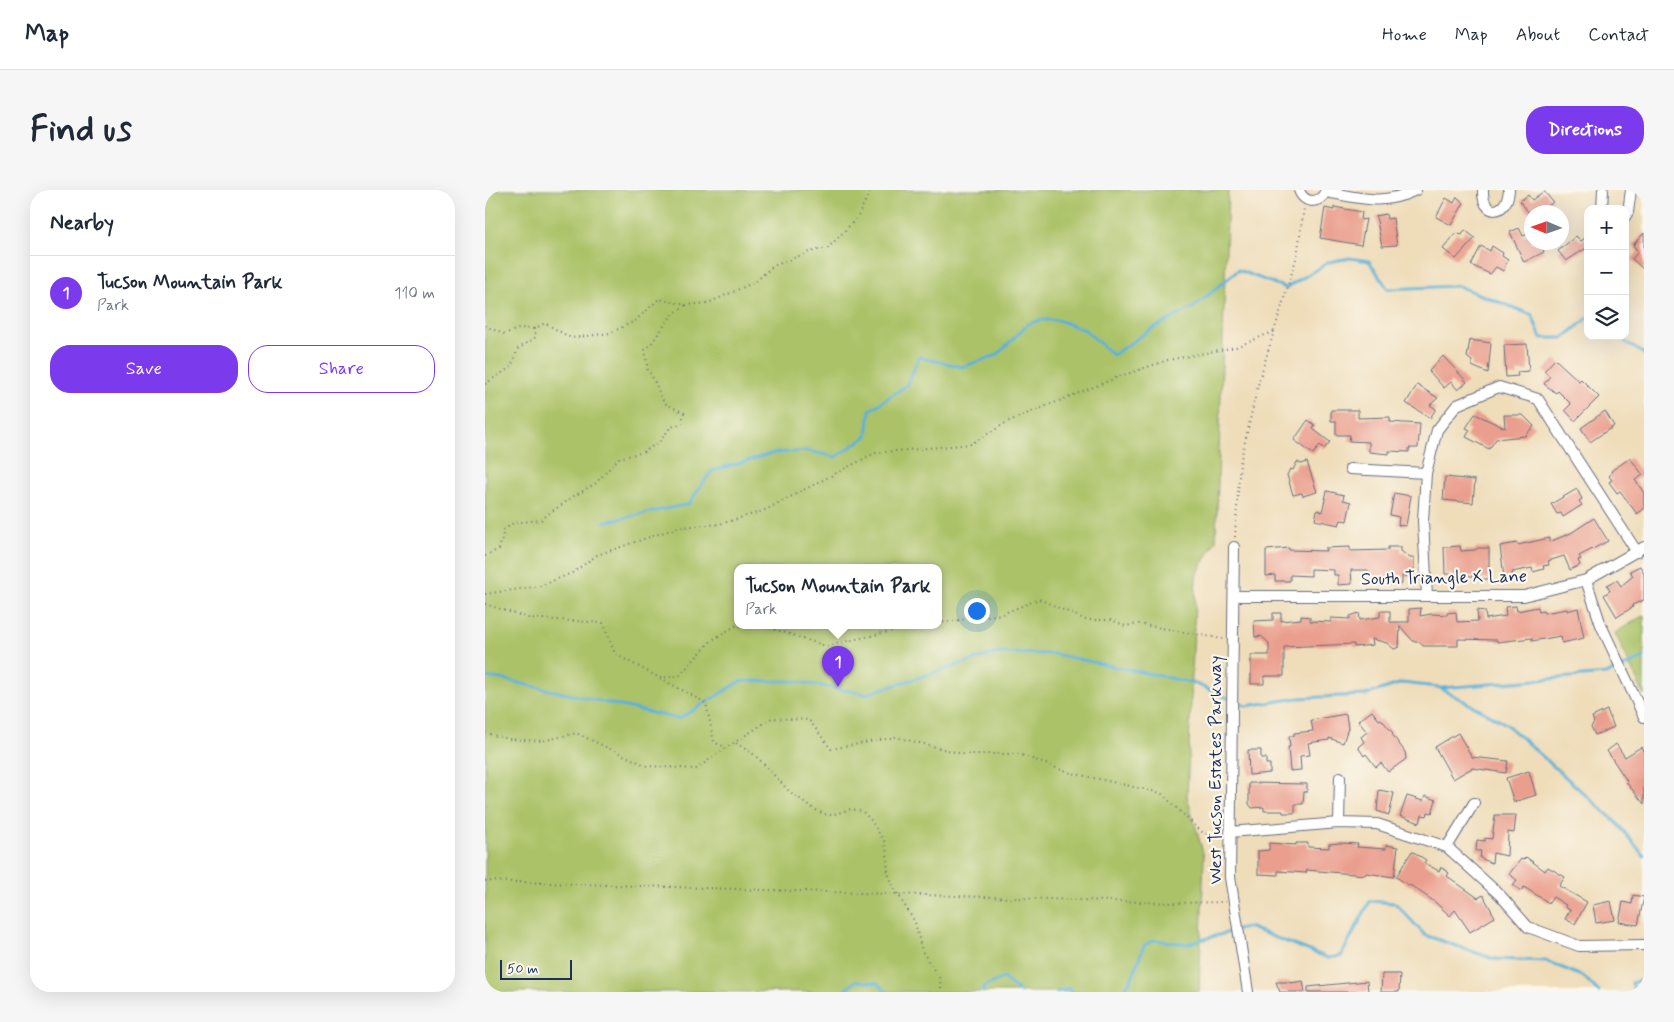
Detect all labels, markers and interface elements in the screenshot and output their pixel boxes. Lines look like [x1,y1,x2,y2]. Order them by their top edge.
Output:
text: Map [25,19,69,50]
text: Home [1382,23,1427,47]
text: Map [1455,23,1488,47]
text: About [1516,23,1560,47]
text: Contact [1588,23,1649,47]
button: Directions [1526,106,1644,154]
text: Find us [30,107,132,153]
north arrow [1524,205,1569,250]
map controls [1584,205,1629,340]
button: + [1584,205,1629,250]
text: Nearby [50,209,114,237]
button: − [1584,250,1629,295]
text: Tucson Mountain Park [97,270,283,295]
text: 1 [62,283,70,304]
text: 110 m [394,283,435,304]
text: Park [97,295,129,316]
button: layers [1584,295,1629,340]
button: Save [50,345,238,393]
button: Share [248,345,435,393]
popup [734,564,942,629]
street label: South Triangle X Lane [1361,565,1527,591]
text: Tucson Mountain Park [745,574,931,599]
your location [964,598,990,624]
text: Park [745,599,777,620]
pin: 1 [822,646,854,687]
street label: West Tucson Estates Parkway [1204,656,1228,884]
scale bar [500,957,573,980]
text: 50 m [507,960,538,978]

